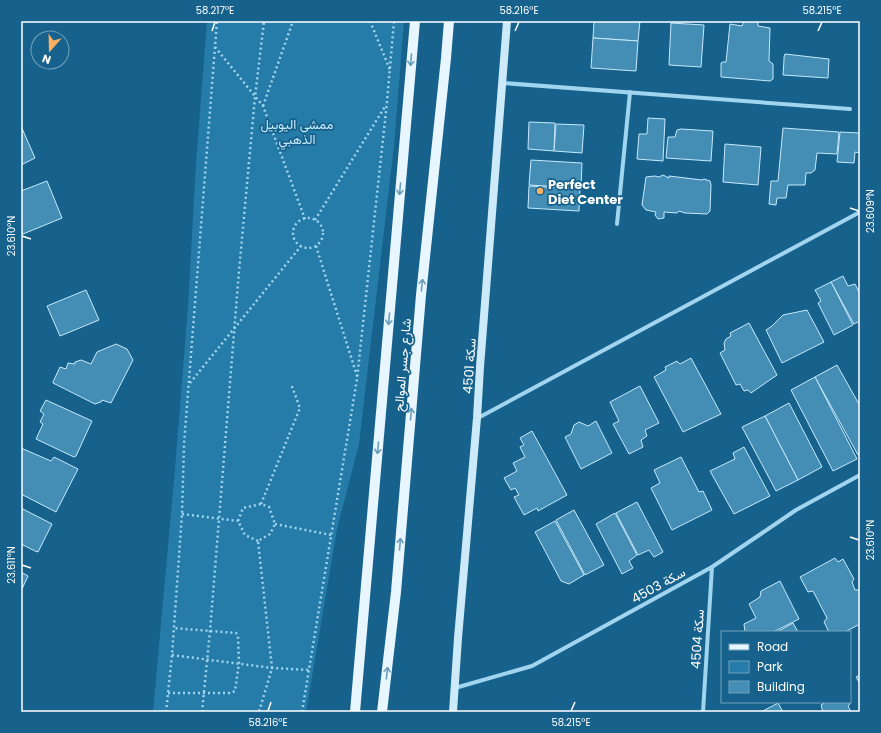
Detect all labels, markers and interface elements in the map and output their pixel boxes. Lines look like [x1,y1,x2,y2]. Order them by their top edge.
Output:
text: 58.217°E [196,3,234,18]
text: 58.216°E [499,3,539,18]
text: 58.215°E [802,3,842,18]
north arrow [30,30,70,70]
text: N [40,50,53,68]
one-way arrow [408,53,415,66]
park label: ممشى اليوبيل الذهبي [261,115,334,150]
place label: Perfect Diet Center [548,175,623,209]
one-way arrow [397,182,404,195]
marker: Perfect Diet Center [535,186,545,196]
text: 23.609°N [863,189,878,233]
text: 23.610°N [4,216,19,256]
one-way arrow [418,279,426,292]
one-way arrow [385,312,393,325]
street label: شارع جسر الموالح [389,318,416,412]
street label: سكة 4501 [458,338,481,395]
one-way arrow [407,408,414,421]
one-way arrow [374,441,381,454]
text: 23.610°N [863,520,878,560]
one-way arrow [396,538,403,551]
text: 23.611°N [4,546,19,584]
street label: سكة 4503 [628,563,689,608]
street label: سكة 4504 [686,609,709,670]
legend [721,631,851,703]
text: Road [757,638,788,655]
text: Park [757,658,784,675]
one-way arrow [383,667,390,680]
text: Building [757,678,805,695]
text: 58.216°E [248,715,288,730]
text: 58.215°E [551,715,591,730]

